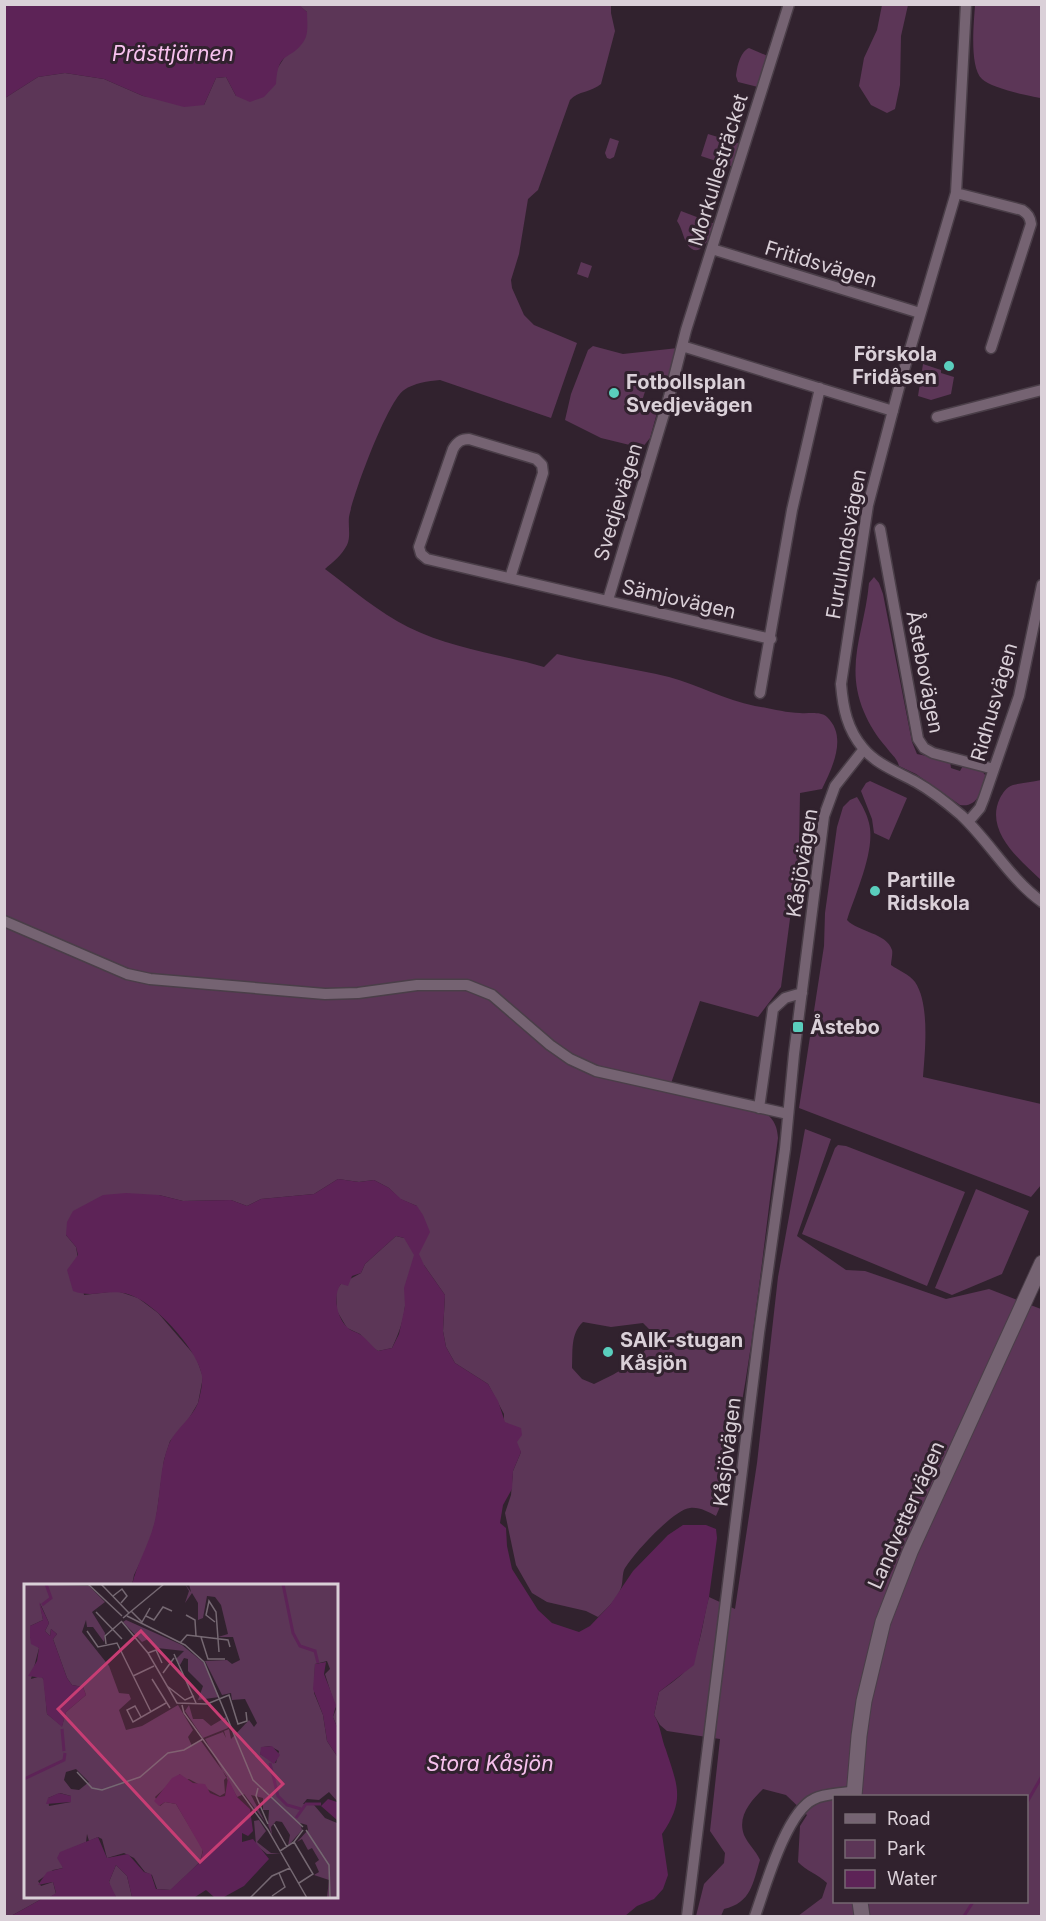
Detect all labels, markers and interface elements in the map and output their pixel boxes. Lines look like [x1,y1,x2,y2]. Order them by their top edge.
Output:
water label: Prästtjärnen [112,41,234,66]
street label: Morkullesträcket [683,90,753,249]
street label: Fritidsvägen [762,236,880,292]
place label: Förskola Fridåsen [852,342,937,389]
marker: Förskola Fridåsen [942,359,956,373]
place label: Fotbollsplan Svedjevägen [626,370,753,417]
marker: Fotbollsplan Svedjevägen [607,386,621,400]
street label: Svedjevägen [589,440,647,564]
street label: Furulundsvägen [821,467,871,621]
street label: Sämjovägen [620,574,738,624]
street label: Åstebovägen [901,608,951,735]
street label: Ridhusvägen [966,640,1022,764]
street label: Kåsjövägen [782,807,822,919]
place label: Partille Ridskola [887,868,970,915]
marker: Partille Ridskola [868,884,882,898]
place label: Åstebo [810,1013,880,1039]
marker: Åstebo [791,1020,805,1034]
place label: SAIK-stugan Kåsjön [620,1328,743,1375]
marker: SAIK-stugan Kåsjön [601,1345,615,1359]
street label: Kåsjövägen [708,1396,746,1508]
street label: Landvettervägen [863,1437,949,1593]
inset map [24,1584,338,1897]
water label: Stora Kåsjön [426,1751,554,1776]
legend [833,1795,1028,1903]
text: Road [887,1808,930,1829]
text: Park [887,1838,926,1859]
text: Water [887,1868,937,1889]

